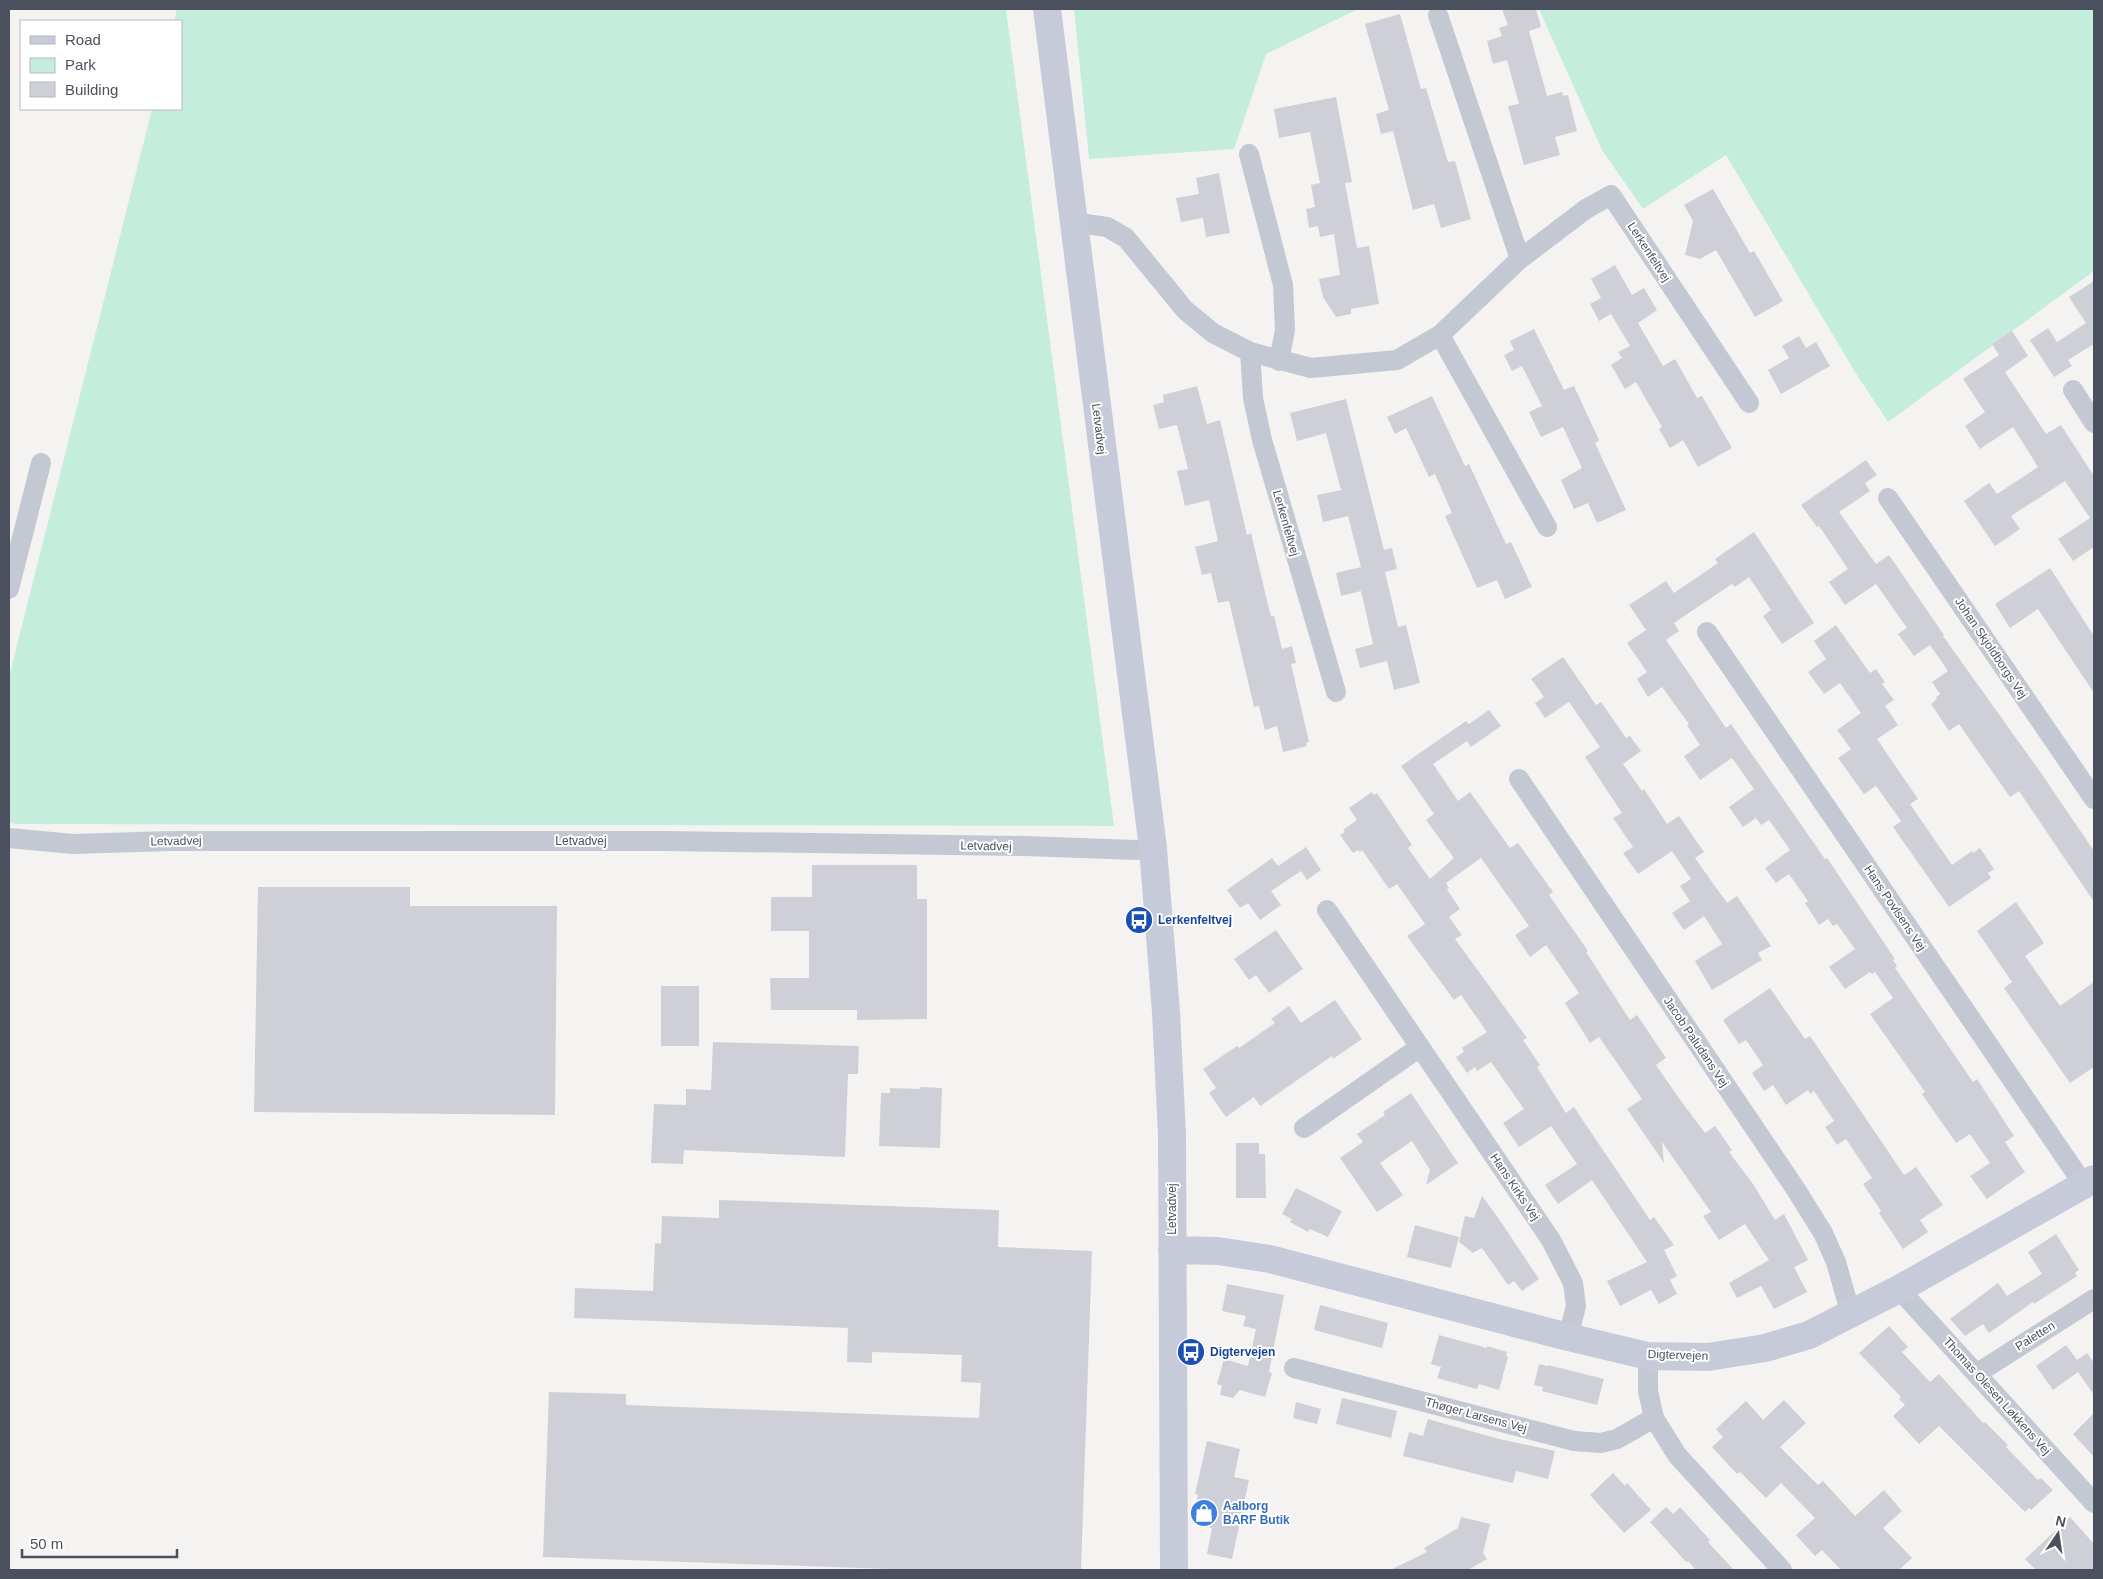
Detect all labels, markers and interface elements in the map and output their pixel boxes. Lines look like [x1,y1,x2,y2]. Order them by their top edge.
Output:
legend [20,20,182,110]
text: Road [65,31,101,48]
text: Park [65,56,96,73]
text: Building [65,81,118,98]
street label: Lerkenfeltvej [1625,220,1673,284]
street label: Letvadvej [1089,403,1109,455]
street label: Lerkenfeltvej [1270,488,1302,558]
street label: Johan Skjoldborgs Vej [1952,595,2030,701]
street label: Letvadvej [150,834,202,848]
street label: Letvadvej [555,834,607,848]
street label: Letvadvej [960,839,1012,853]
street label: Hans Povlsens Vej [1861,863,1929,953]
bus stop icon: Lerkenfeltvej [1124,905,1154,935]
place label: Lerkenfeltvej [1158,913,1232,927]
street label: Jacob Paludans Vej [1661,994,1731,1090]
street label: Hans Kirks Vej [1487,1151,1543,1223]
street label: Letvadvej [1165,1183,1179,1235]
street label: Paletten [2013,1318,2057,1354]
street label: Thomas Olesen Løkkens Vej [1940,1334,2054,1458]
bus stop icon: Digtervejen [1176,1337,1206,1367]
place label: Digtervejen [1210,1345,1275,1359]
street label: Digtervejen [1647,1347,1709,1363]
street label: Thøger Larsens Vej [1424,1395,1528,1435]
shop icon: Aalborg BARF Butik [1189,1498,1219,1528]
place label: Aalborg BARF Butik [1223,1499,1290,1527]
north arrow [2033,1509,2083,1559]
text: N [2054,1512,2068,1530]
scale bar [22,1526,178,1558]
text: 50 m [30,1535,63,1552]

